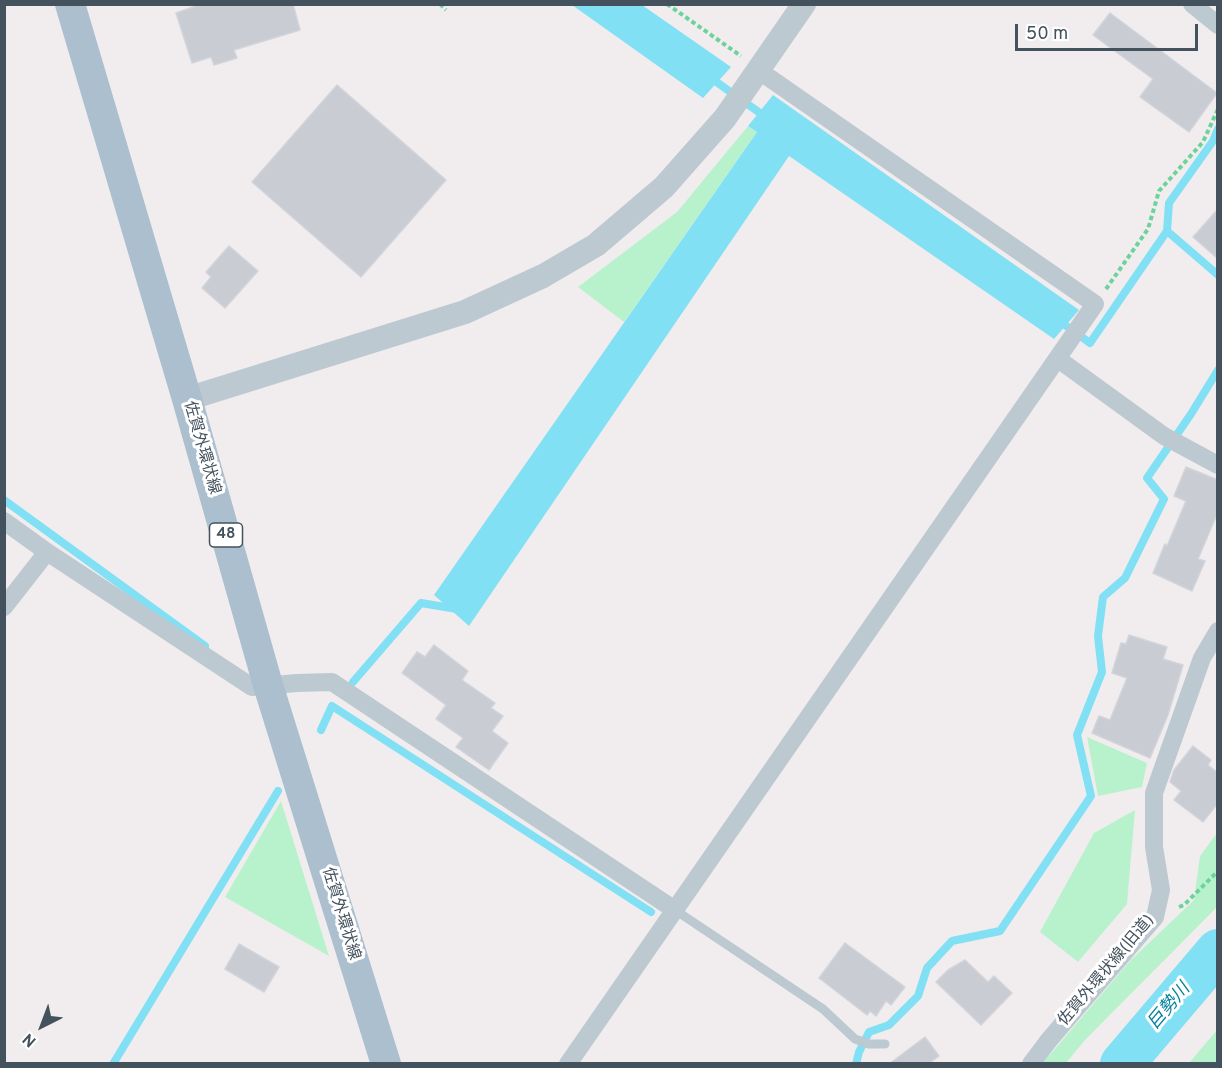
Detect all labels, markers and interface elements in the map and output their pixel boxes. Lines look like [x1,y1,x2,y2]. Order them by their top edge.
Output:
scale bar [1018,12,1201,50]
text: 50 m [1026,23,1068,46]
street label: 佐賀外環状線 [179,399,223,497]
road number: 48 [210,523,242,547]
street label: 佐賀外環状線 [317,865,363,963]
street label: 佐賀外環状線(旧道) [1055,912,1159,1030]
water label: 巨勢川 [1144,979,1196,1035]
north arrow [12,996,72,1056]
text: N [19,1028,41,1051]

